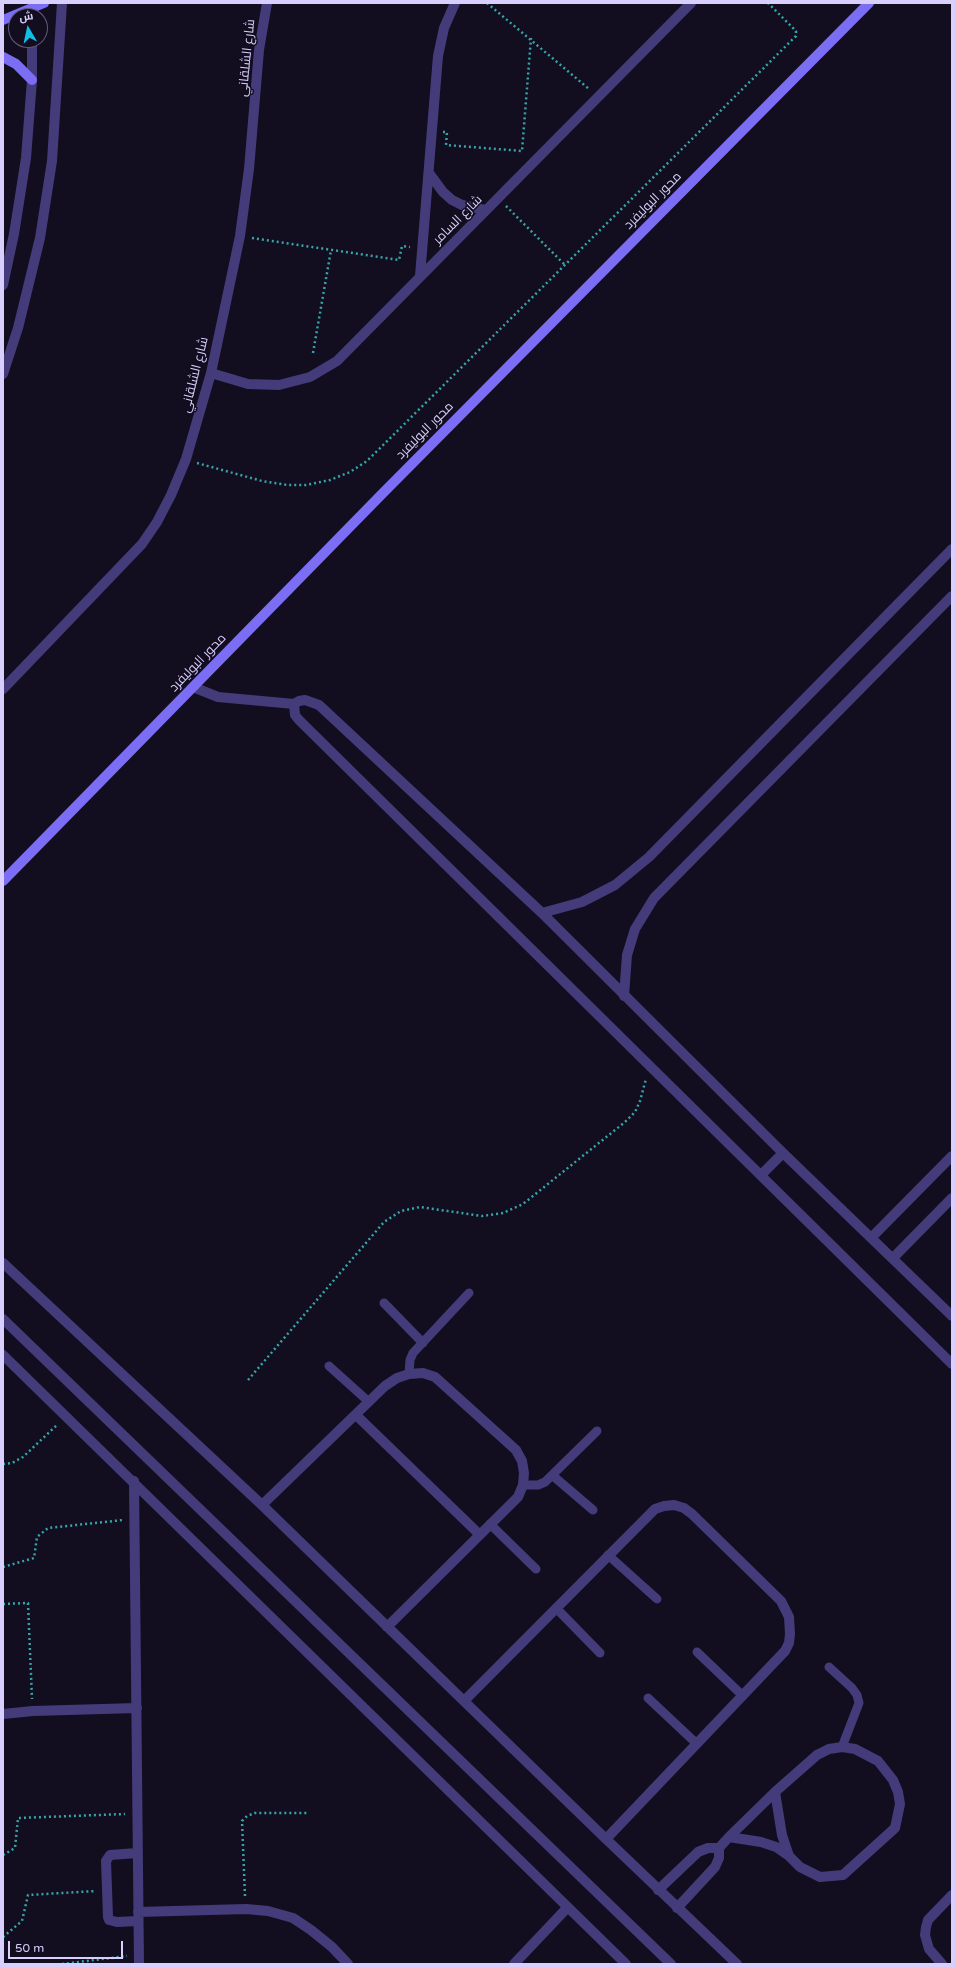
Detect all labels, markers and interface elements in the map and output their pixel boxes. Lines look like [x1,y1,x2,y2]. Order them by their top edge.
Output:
north arrow [8,8,48,48]
text: ش [18,9,34,24]
street label: شارع الشلقاني [235,18,259,98]
street label: محور البوليفرد [621,169,685,233]
street label: شارع السامر [430,192,486,248]
street label: شارع الشلقاني [178,335,212,415]
street label: محور البوليفرد [393,399,457,463]
street label: محور البوليفرد [166,631,230,695]
scale bar [10,1933,125,1959]
text: 50 m [15,1941,44,1955]

